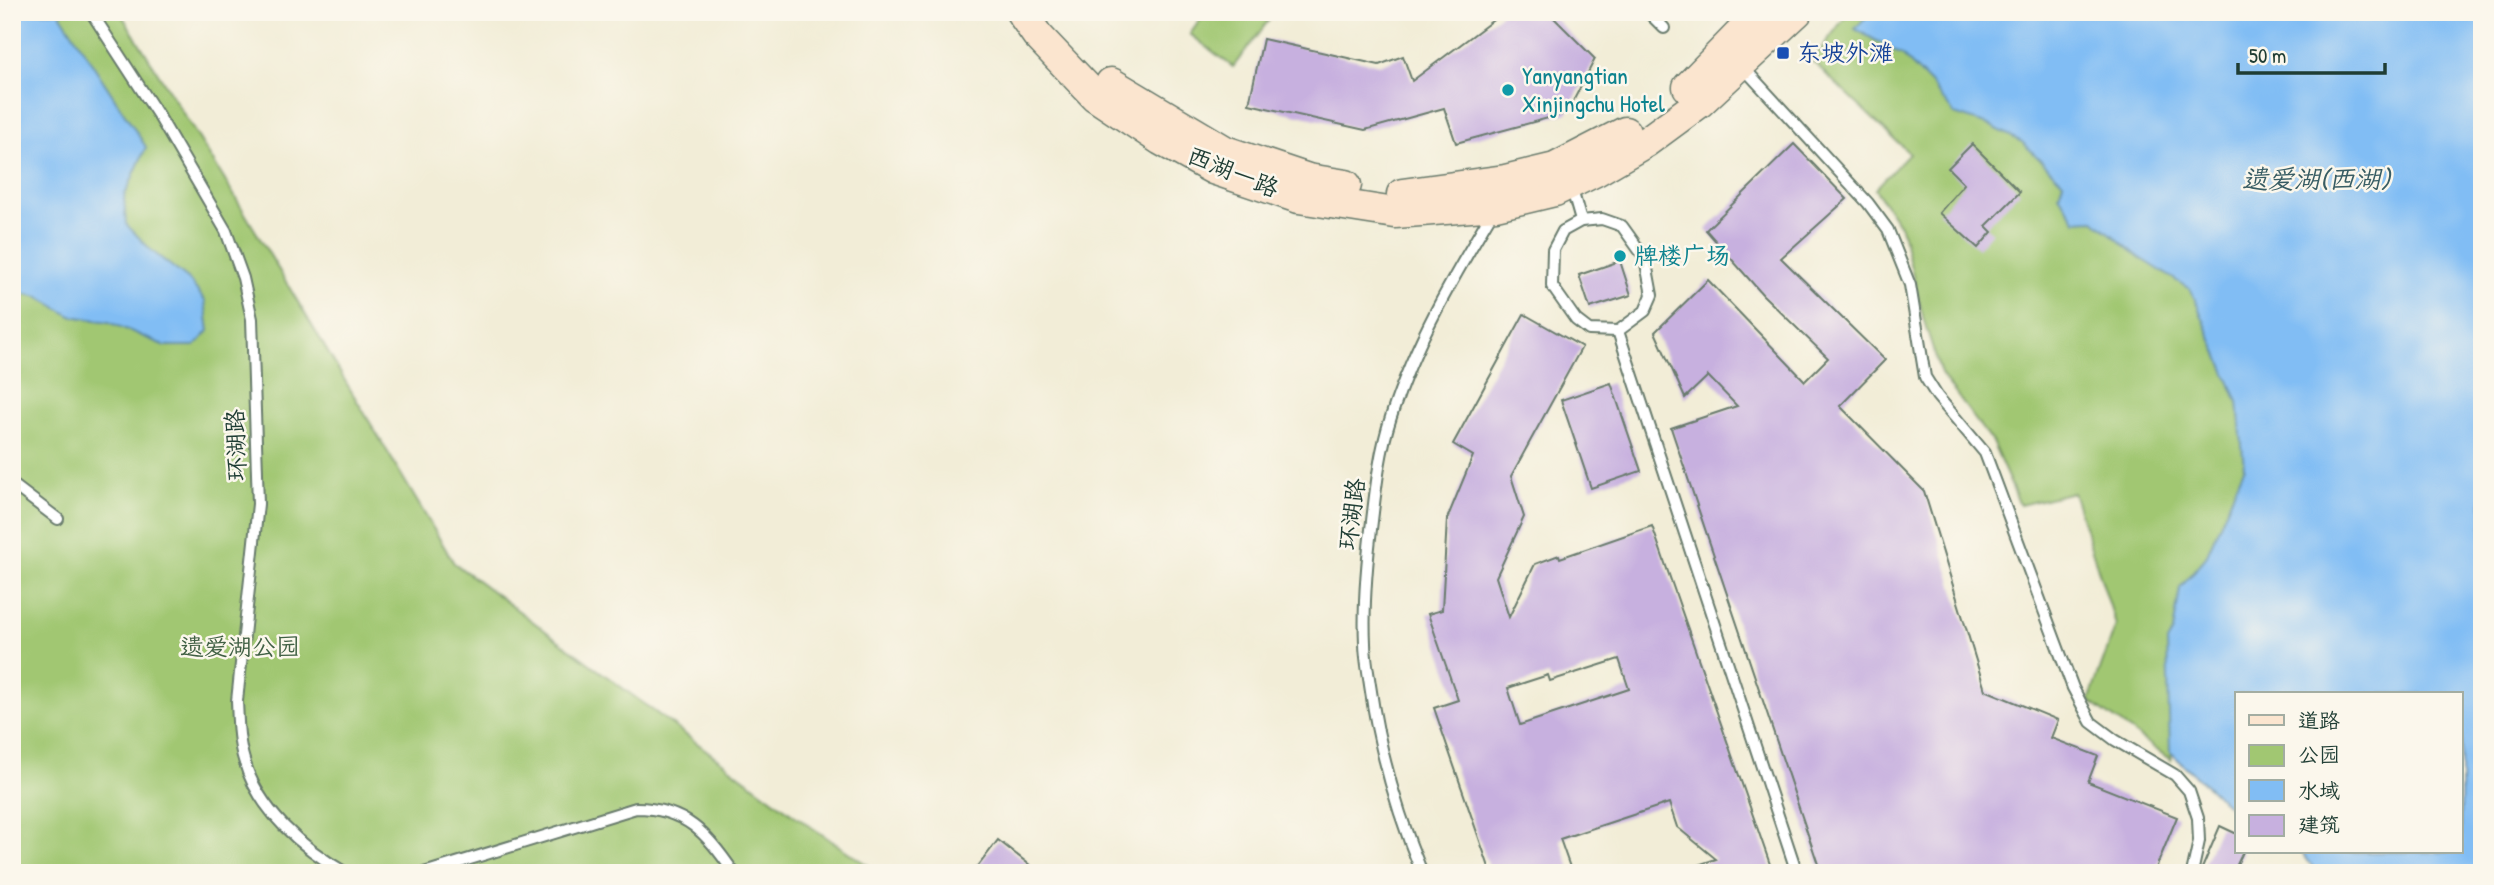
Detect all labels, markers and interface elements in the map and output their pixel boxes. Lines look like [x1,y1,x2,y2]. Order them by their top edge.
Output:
scale bar [2238,32,2386,76]
place label: 东坡外滩 [1797,36,1893,68]
text: 50 m [2249,41,2286,70]
marker: 东坡外滩 [1775,45,1791,61]
place label: Yanyangtian Xinjingchu Hotel [1522,59,1665,119]
marker: Yanyangtian Xinjingchu Hotel [1500,82,1516,98]
street label: 西湖一路 [1183,138,1284,204]
water label: 遗爱湖(西湖) [2242,161,2392,196]
place label: 牌楼广场 [1634,239,1730,271]
marker: 牌楼广场 [1612,248,1628,264]
street label: 环湖路 [218,408,252,482]
street label: 环湖路 [1331,476,1371,552]
park label: 遗爱湖公园 [180,630,300,662]
legend [2235,692,2462,854]
text: 道路 [2298,706,2340,735]
text: 公园 [2298,740,2340,769]
text: 水域 [2298,776,2340,805]
text: 建筑 [2298,810,2340,839]

